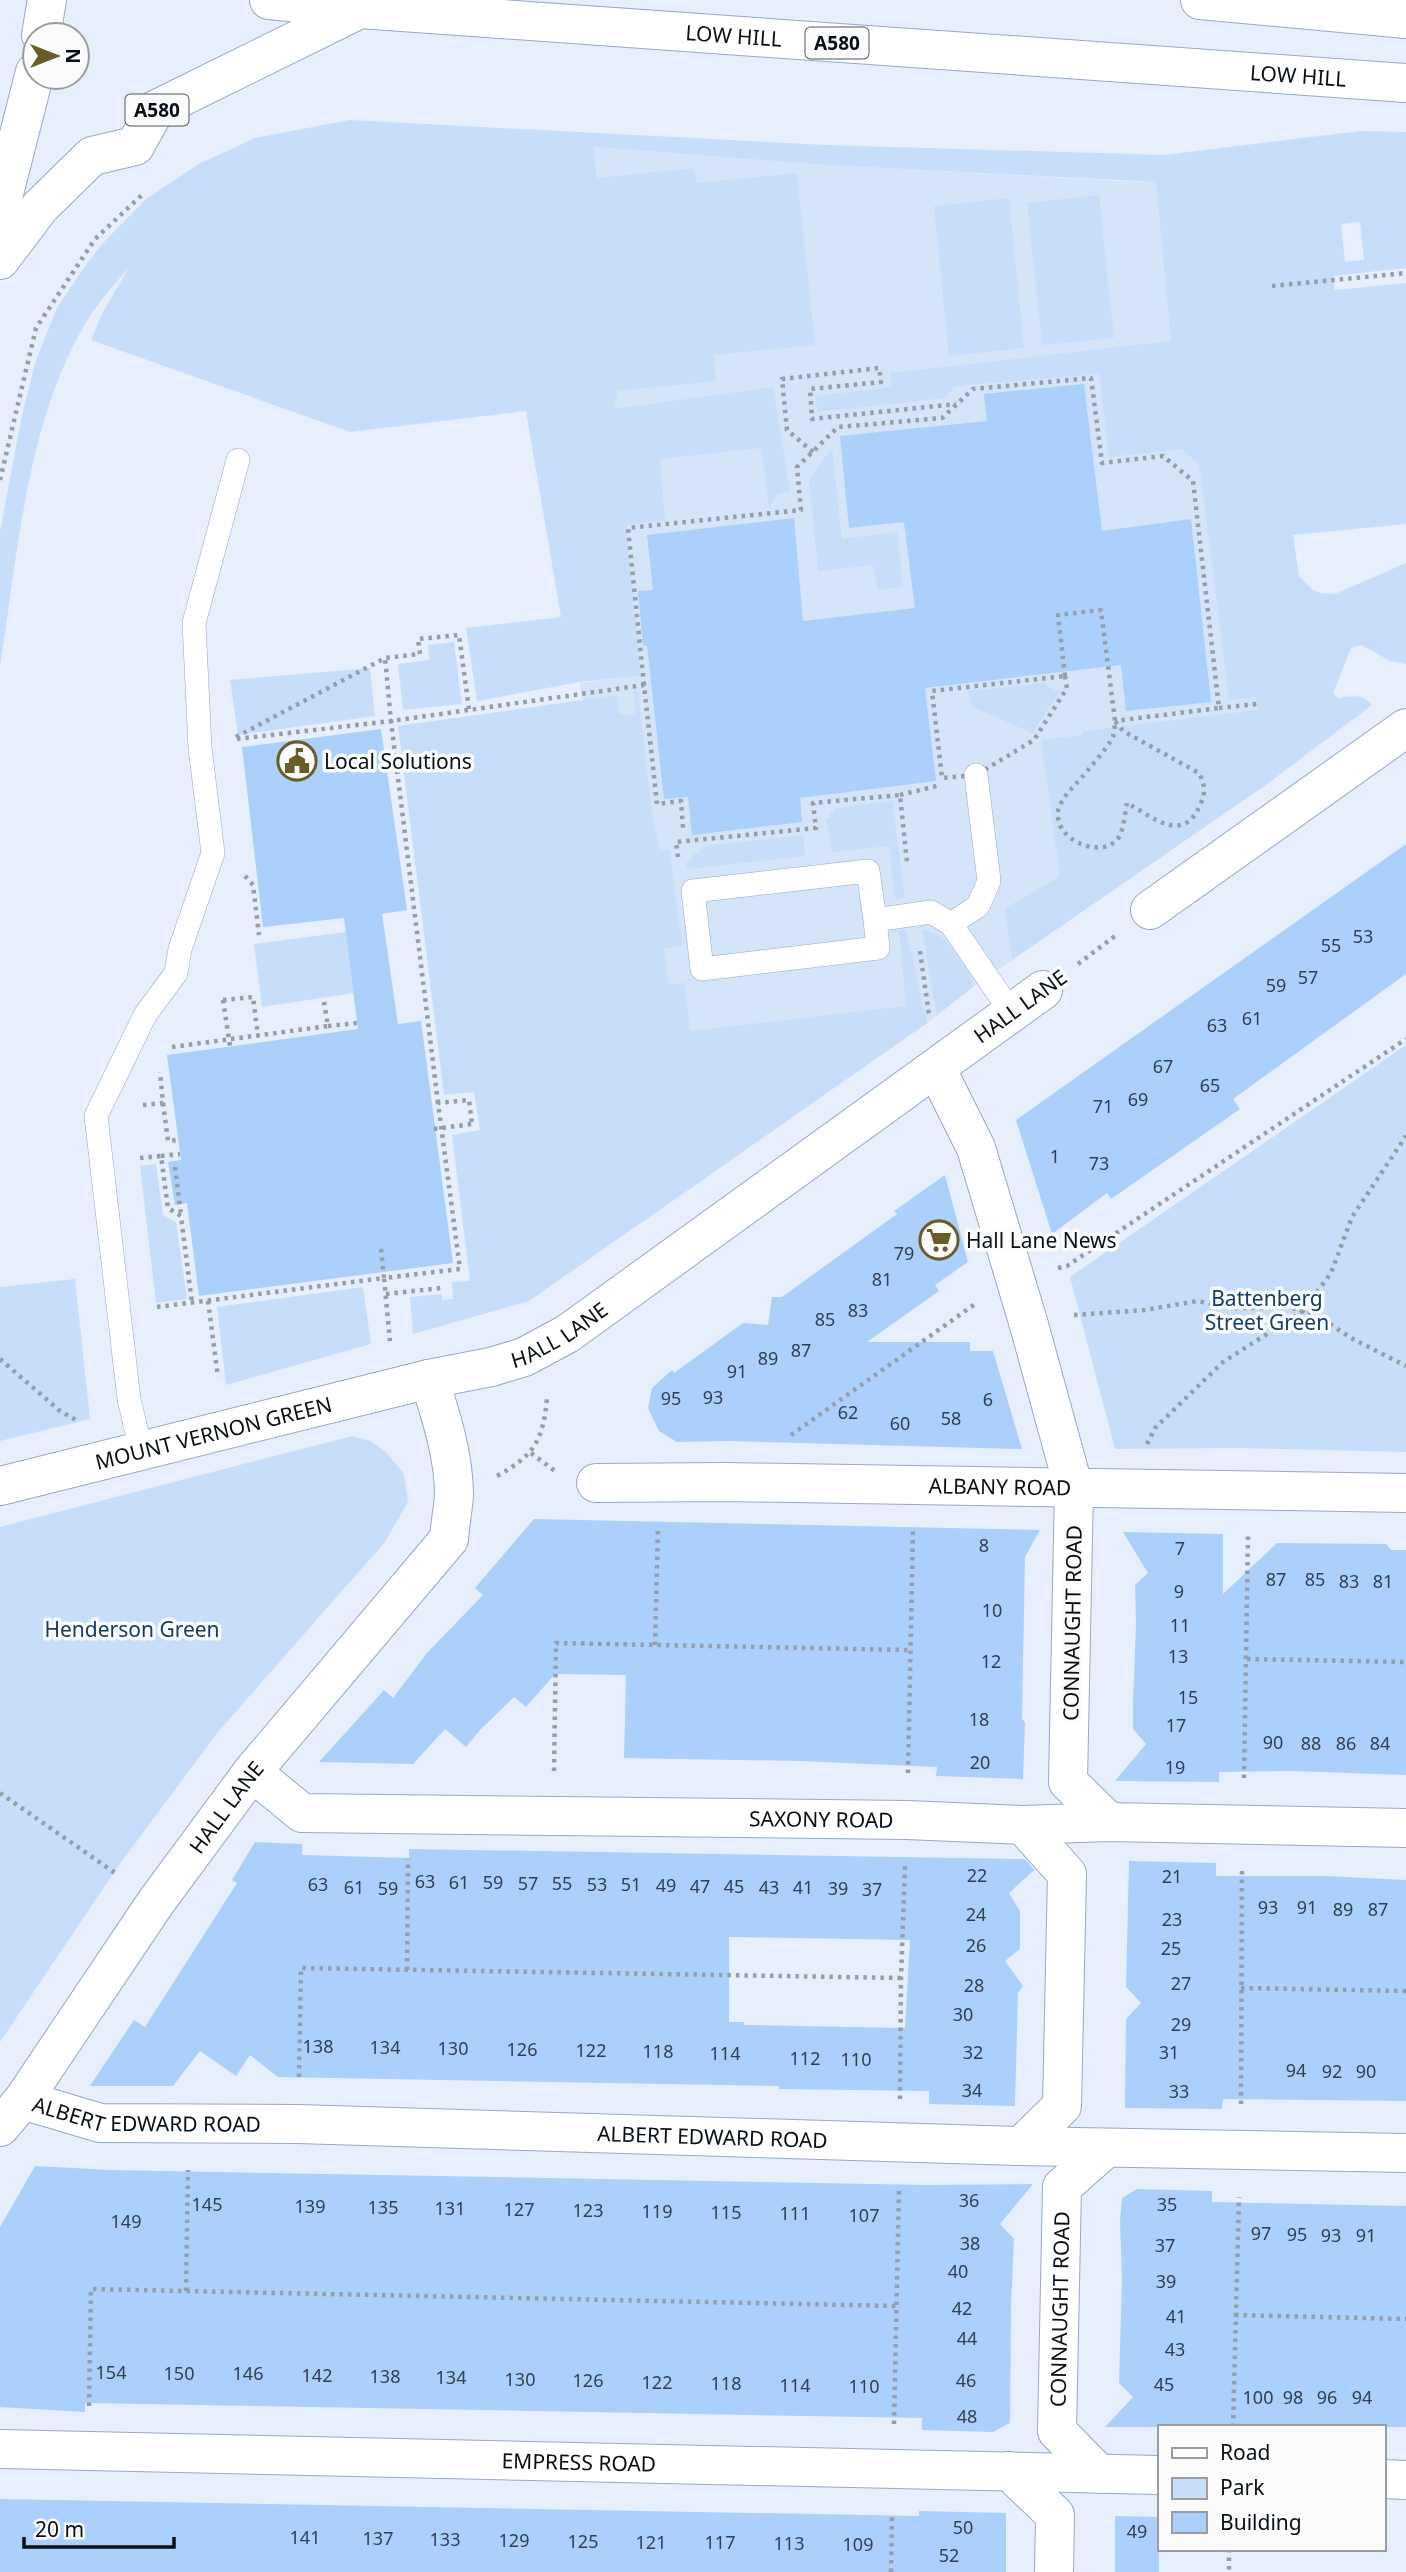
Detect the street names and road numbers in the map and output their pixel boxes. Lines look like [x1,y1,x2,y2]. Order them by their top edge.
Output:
street label: LOW HILL [684,18,783,53]
road number: A580 [806,28,868,58]
street label: LOW HILL [1249,58,1347,93]
road number: A580 [125,94,188,125]
street label: HALL LANE [968,963,1072,1049]
street label: HALL LANE [507,1295,613,1374]
street label: MOUNT VERNON GREEN [92,1390,335,1476]
street label: ALBANY ROAD [928,1471,1072,1502]
street label: CONNAUGHT ROAD [1056,1525,1088,1721]
street label: HALL LANE [183,1755,270,1859]
street label: SAXONY ROAD [749,1804,894,1834]
street label: ALBERT EDWARD ROAD [29,2090,261,2138]
street label: ALBERT EDWARD ROAD [597,2119,828,2154]
street label: CONNAUGHT ROAD [1043,2211,1076,2407]
street label: EMPRESS ROAD [501,2446,656,2478]

